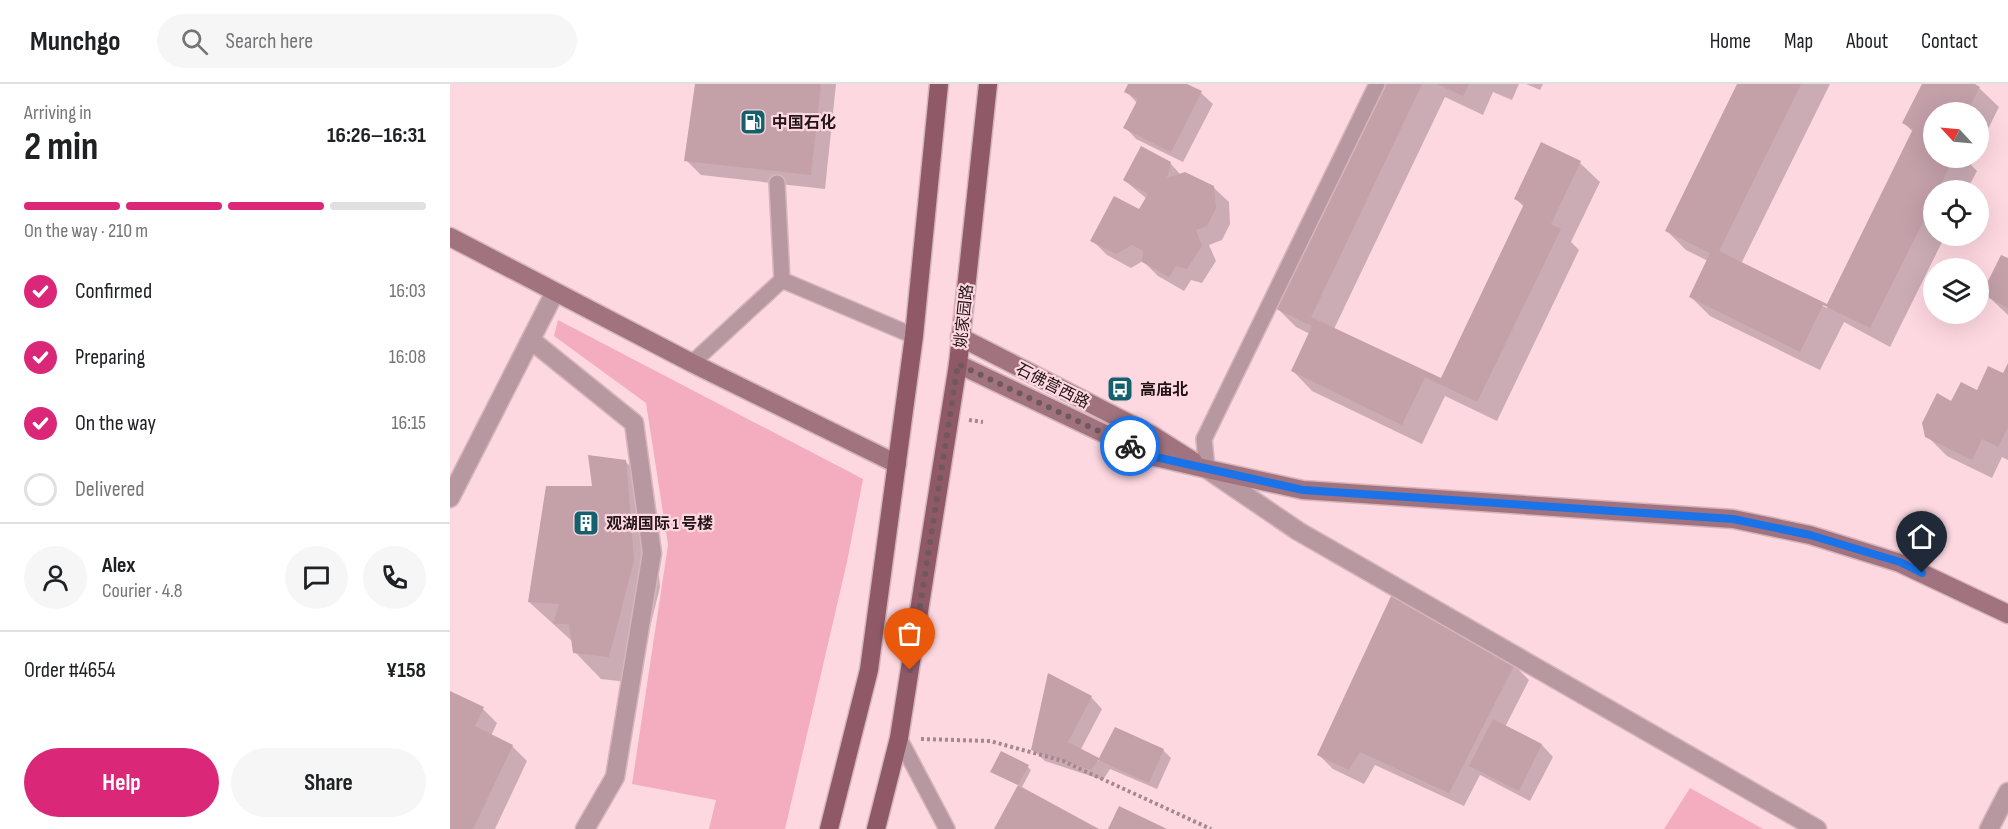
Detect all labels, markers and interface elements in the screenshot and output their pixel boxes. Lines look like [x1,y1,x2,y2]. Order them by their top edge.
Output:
search box [157,14,577,68]
text: Munchgo [30,25,121,58]
icon: search [178,25,211,58]
text: Search here [226,28,313,55]
text: Home [1710,29,1751,54]
text: Map [1784,29,1813,54]
text: About [1846,29,1888,54]
text: Contact [1921,29,1978,54]
text: Arriving in [24,101,92,125]
north arrow [1923,102,1989,168]
map controls [1923,102,1989,324]
fuel station icon: 中国石化 [738,107,768,137]
place label: 中国石化 [772,113,836,133]
text: 16:26–16:31 [327,122,426,149]
text: 2 min [24,124,98,171]
button: locate [1923,180,1989,246]
text: On the way · 210 m [24,219,148,243]
button: layers [1923,258,1989,324]
icon: check [24,275,57,308]
text: Confirmed [75,278,152,305]
text: 16:03 [389,279,426,303]
street label: 姚家园路 [952,283,977,349]
icon: check [24,341,57,374]
text: Preparing [75,344,145,371]
text: 16:08 [389,345,426,369]
street label: 石佛营西路 [1012,360,1092,413]
bus stop icon: 高庙北 [1105,374,1135,404]
place label: 高庙北 [1140,381,1188,400]
icon: check [24,407,57,440]
text: On the way [75,410,156,437]
text: 16:15 [391,411,426,435]
courier [1100,416,1160,476]
icon: bike [1114,430,1147,463]
text: Delivered [75,476,144,503]
building icon: 观湖国际 1 号楼 [571,508,601,538]
pin [1896,511,1947,573]
place label: 观湖国际 1 号楼 [606,515,713,534]
icon: home [1905,520,1938,553]
button: person [24,546,87,609]
button: chat [285,546,348,609]
button: phone [363,546,426,609]
text: Alex [102,552,135,579]
text: Courier · 4.8 [102,579,183,603]
pin [884,608,935,670]
icon: bag [893,617,926,650]
text: Order #4654 [24,657,116,684]
text: ¥158 [386,657,426,684]
button: Help [24,748,219,817]
button: Share [231,748,426,817]

